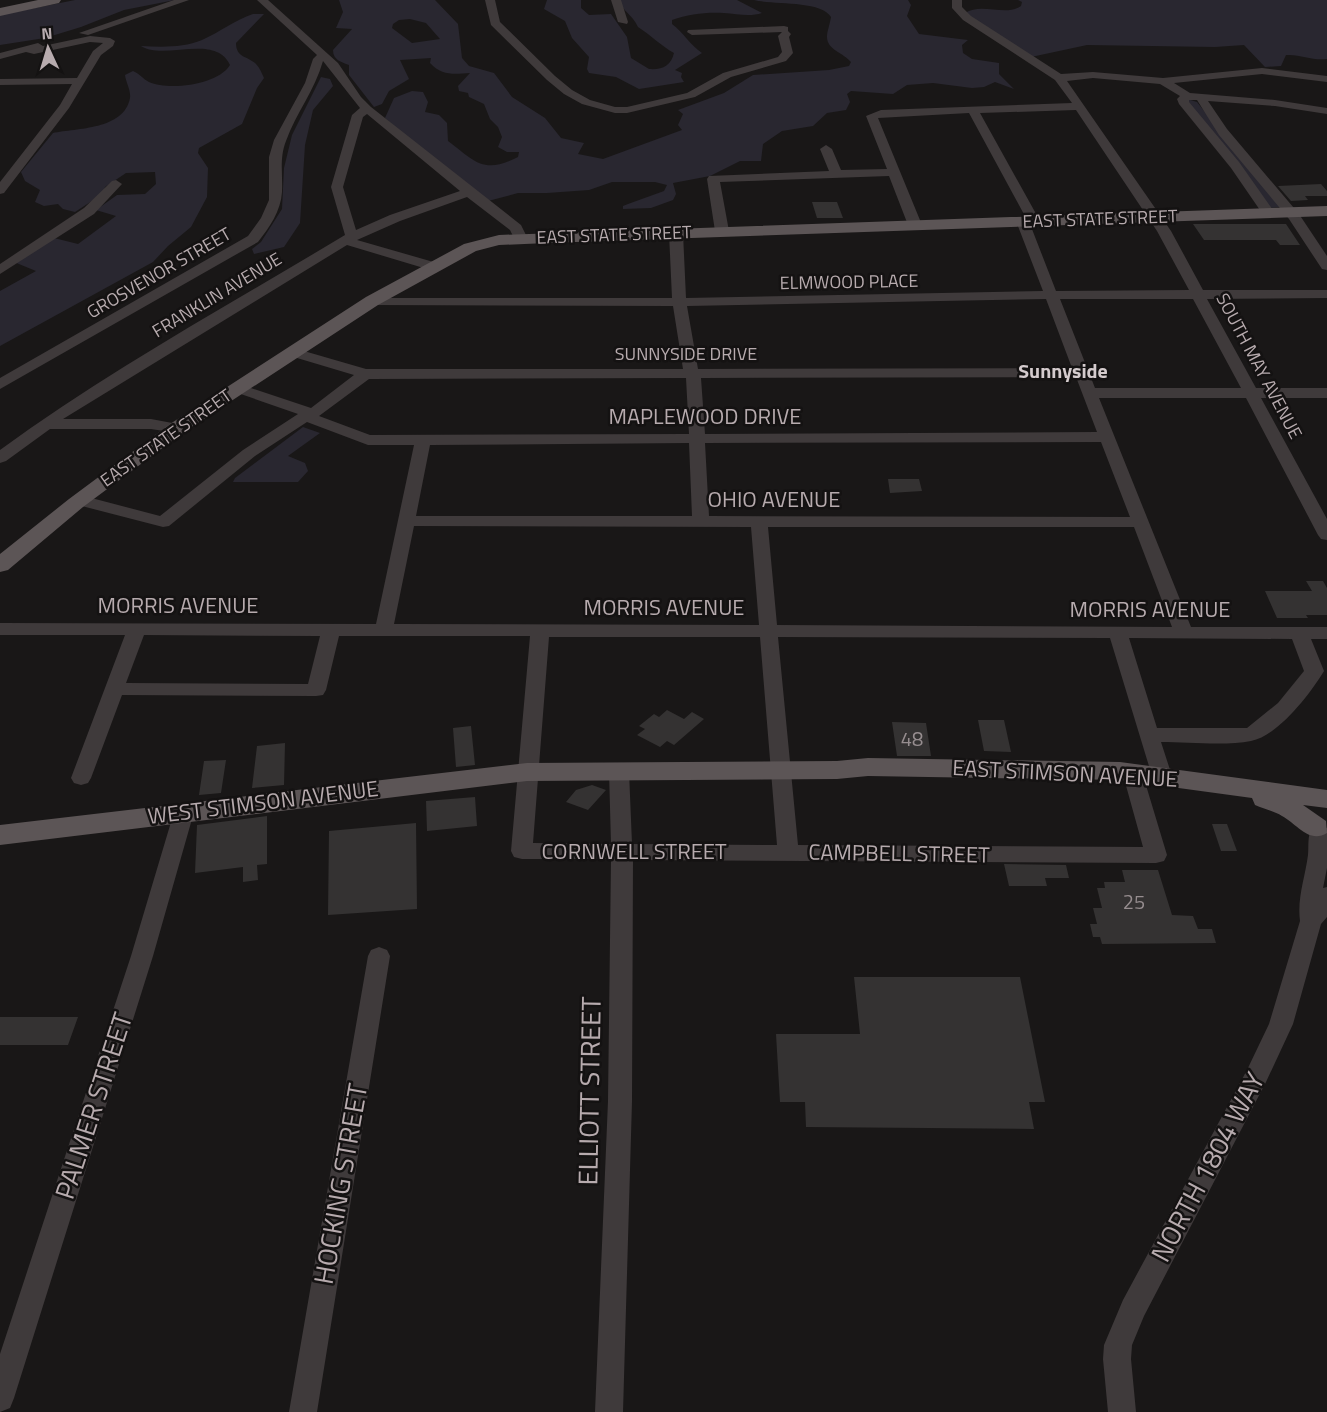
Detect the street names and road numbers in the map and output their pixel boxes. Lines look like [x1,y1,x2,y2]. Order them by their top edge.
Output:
street label: EAST STATE STREET [1022,202,1178,235]
street label: EAST STATE STREET [536,218,692,251]
street label: GROSVENOR STREET [81,220,236,325]
street label: FRANKLIN AVENUE [147,245,287,344]
street label: ELMWOOD PLACE [780,267,919,296]
street label: SOUTH MAY AVENUE [1210,288,1309,444]
street label: SUNNYSIDE DRIVE [615,340,757,367]
street label: EAST STATE STREET [94,382,237,493]
street label: MAPLEWOOD DRIVE [608,399,802,433]
street label: OHIO AVENUE [708,482,840,516]
street label: MORRIS AVENUE [98,588,258,622]
street label: MORRIS AVENUE [584,590,744,624]
street label: MORRIS AVENUE [1070,592,1230,626]
street label: EAST STIMSON AVENUE [951,750,1179,796]
street label: WEST STIMSON AVENUE [146,771,380,833]
street label: CORNWELL STREET [541,834,727,868]
street label: CAMPBELL STREET [808,834,990,872]
street label: ELLIOTT STREET [566,996,611,1186]
street label: PALMER STREET [43,1007,142,1204]
street label: NORTH 1804 WAY [1139,1064,1274,1269]
street label: HOCKING STREET [302,1080,377,1287]

